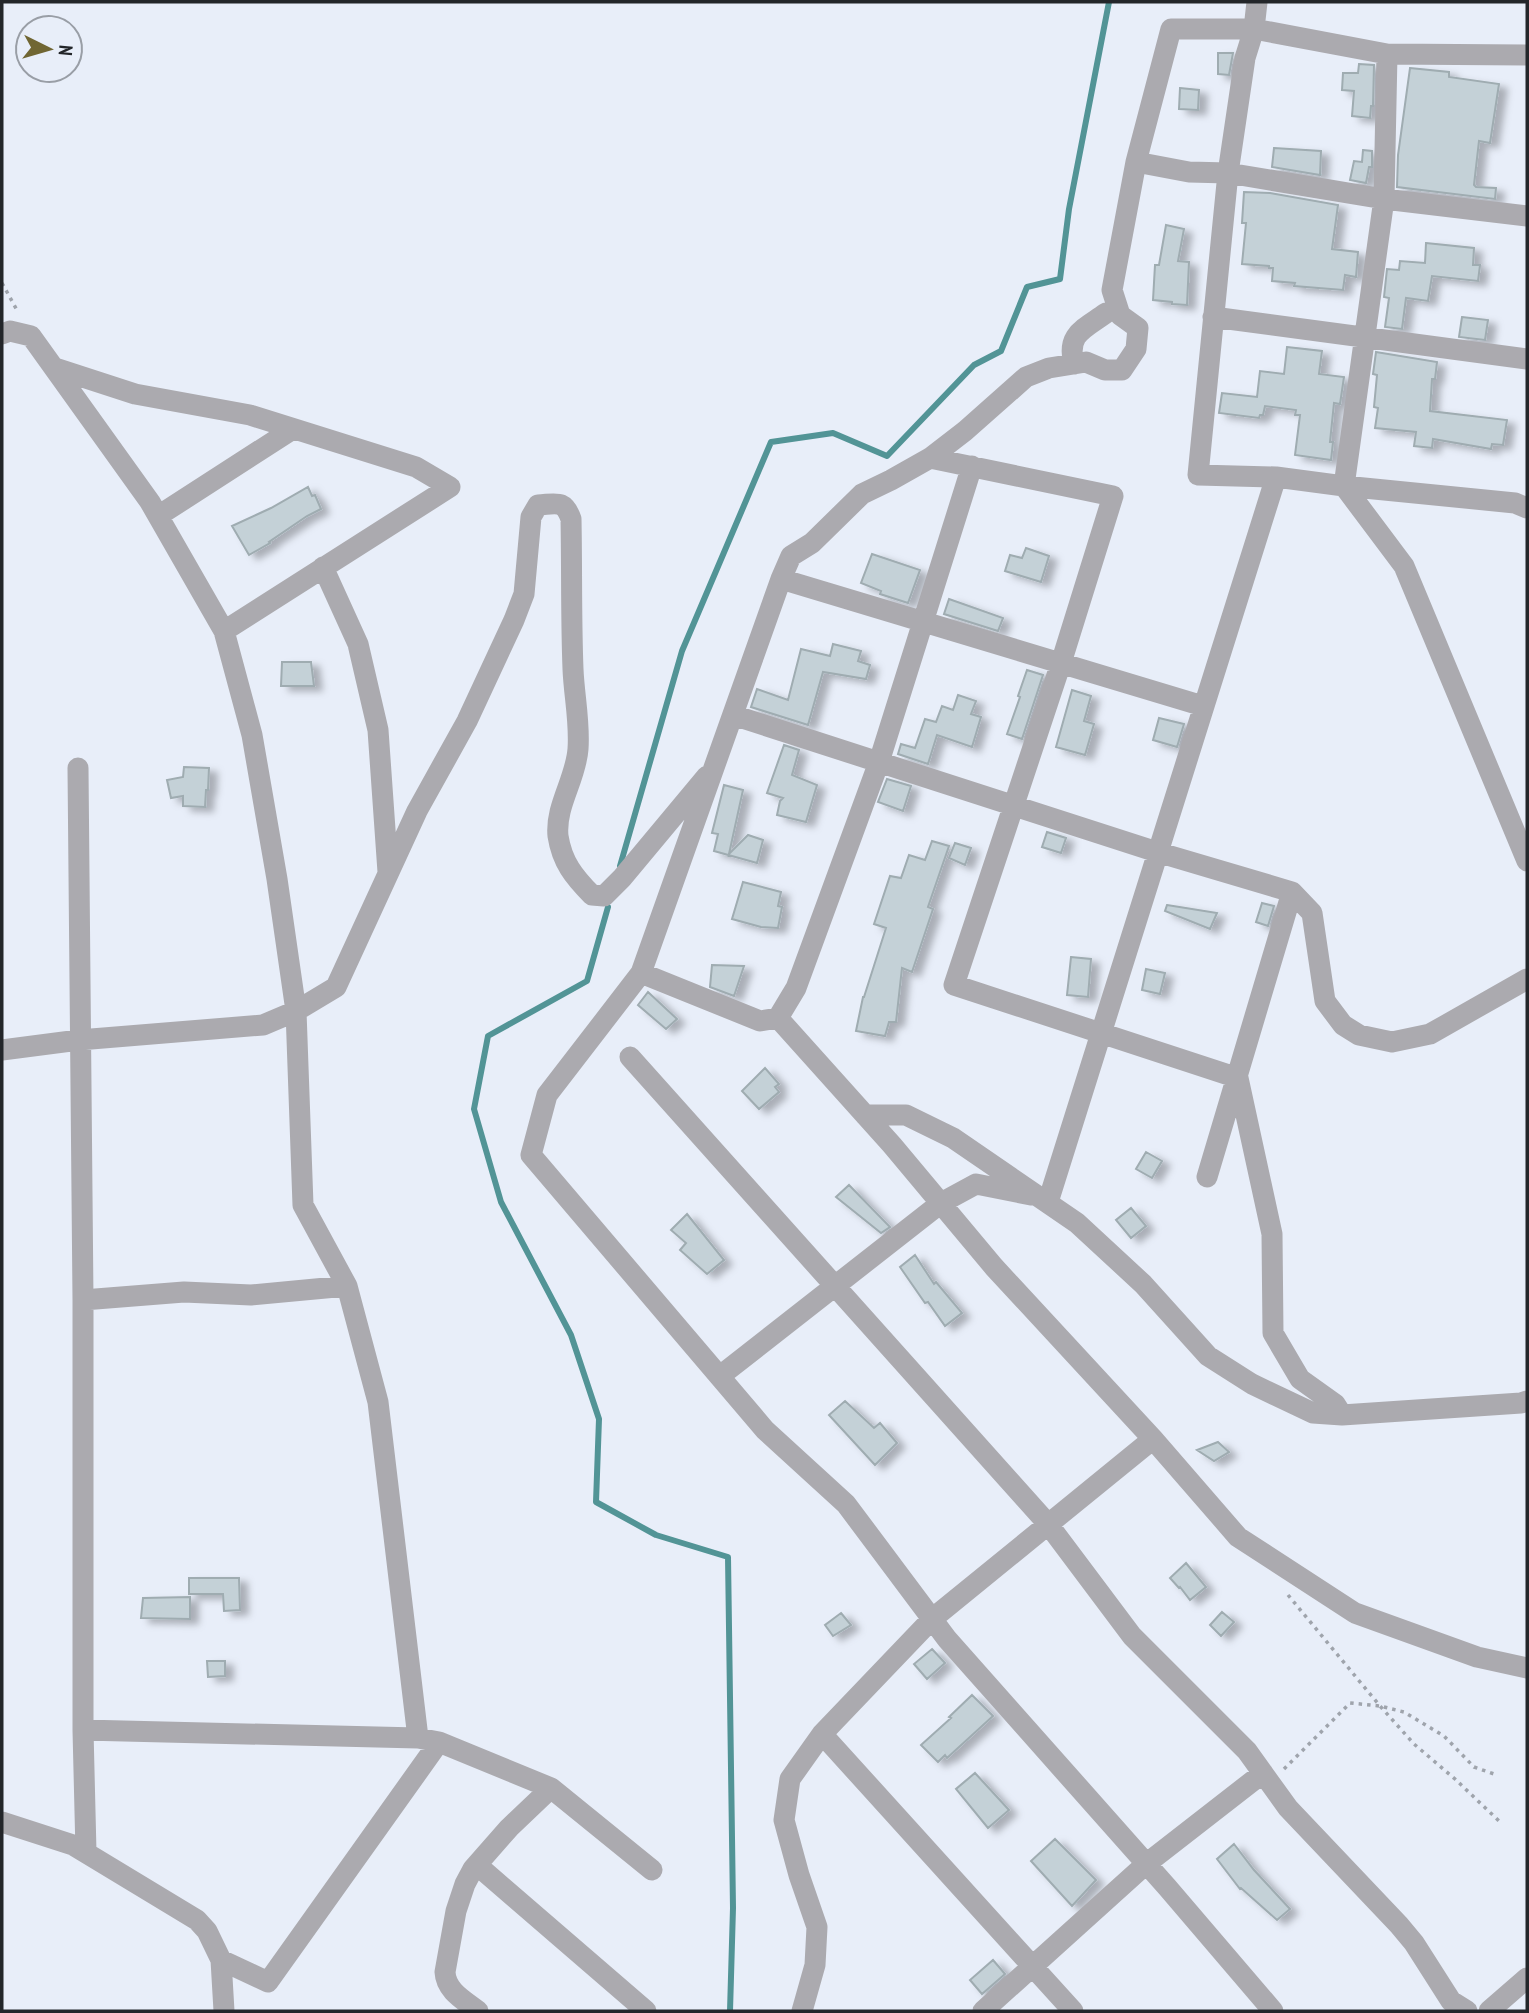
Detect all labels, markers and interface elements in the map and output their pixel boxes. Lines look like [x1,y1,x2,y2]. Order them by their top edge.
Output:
north arrow [14,14,84,84]
text: N [54,44,78,57]

